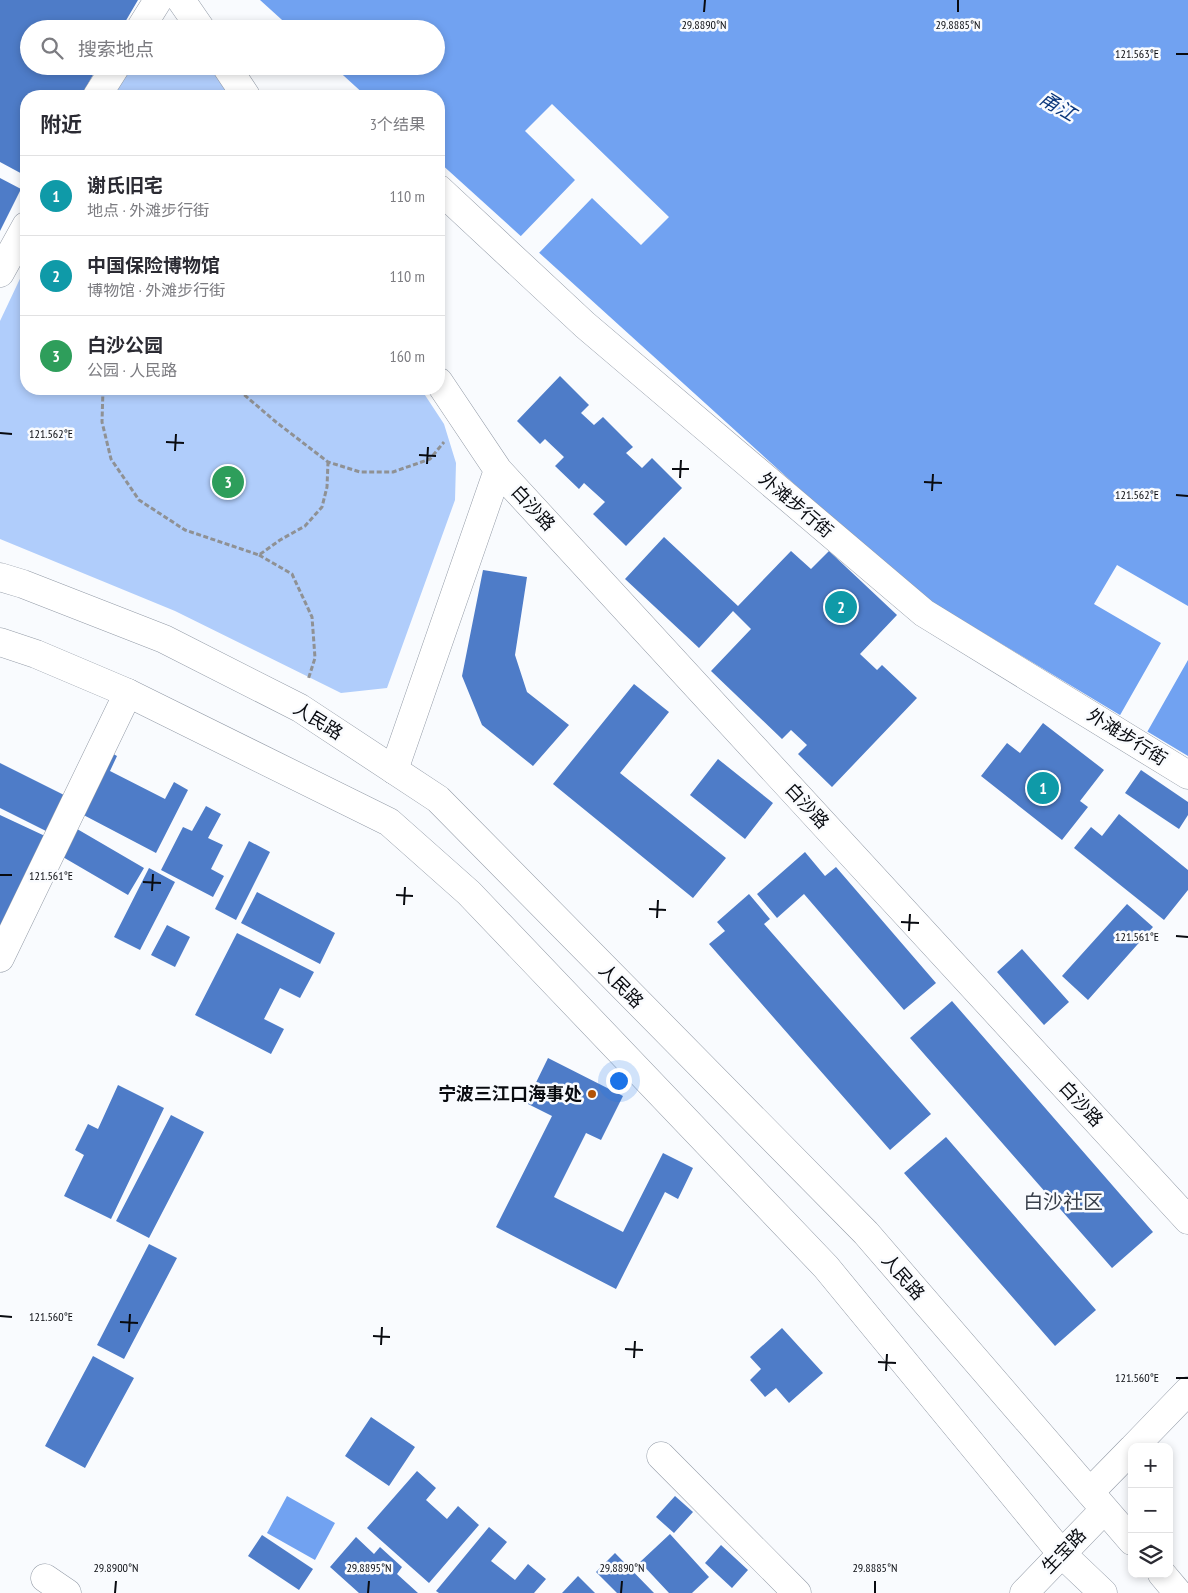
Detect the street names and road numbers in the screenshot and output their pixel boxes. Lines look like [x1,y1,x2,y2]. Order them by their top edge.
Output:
street label: 外滩步行街 [754,467,838,542]
street label: 白沙路 [507,480,560,535]
street label: 人民路 [289,697,347,745]
street label: 外滩步行街 [1083,703,1172,770]
street label: 白沙路 [781,778,834,833]
street label: 人民路 [594,958,649,1013]
street label: 白沙路 [1055,1076,1108,1131]
street label: 人民路 [877,1249,930,1305]
street label: 生宝路 [1037,1523,1091,1578]

